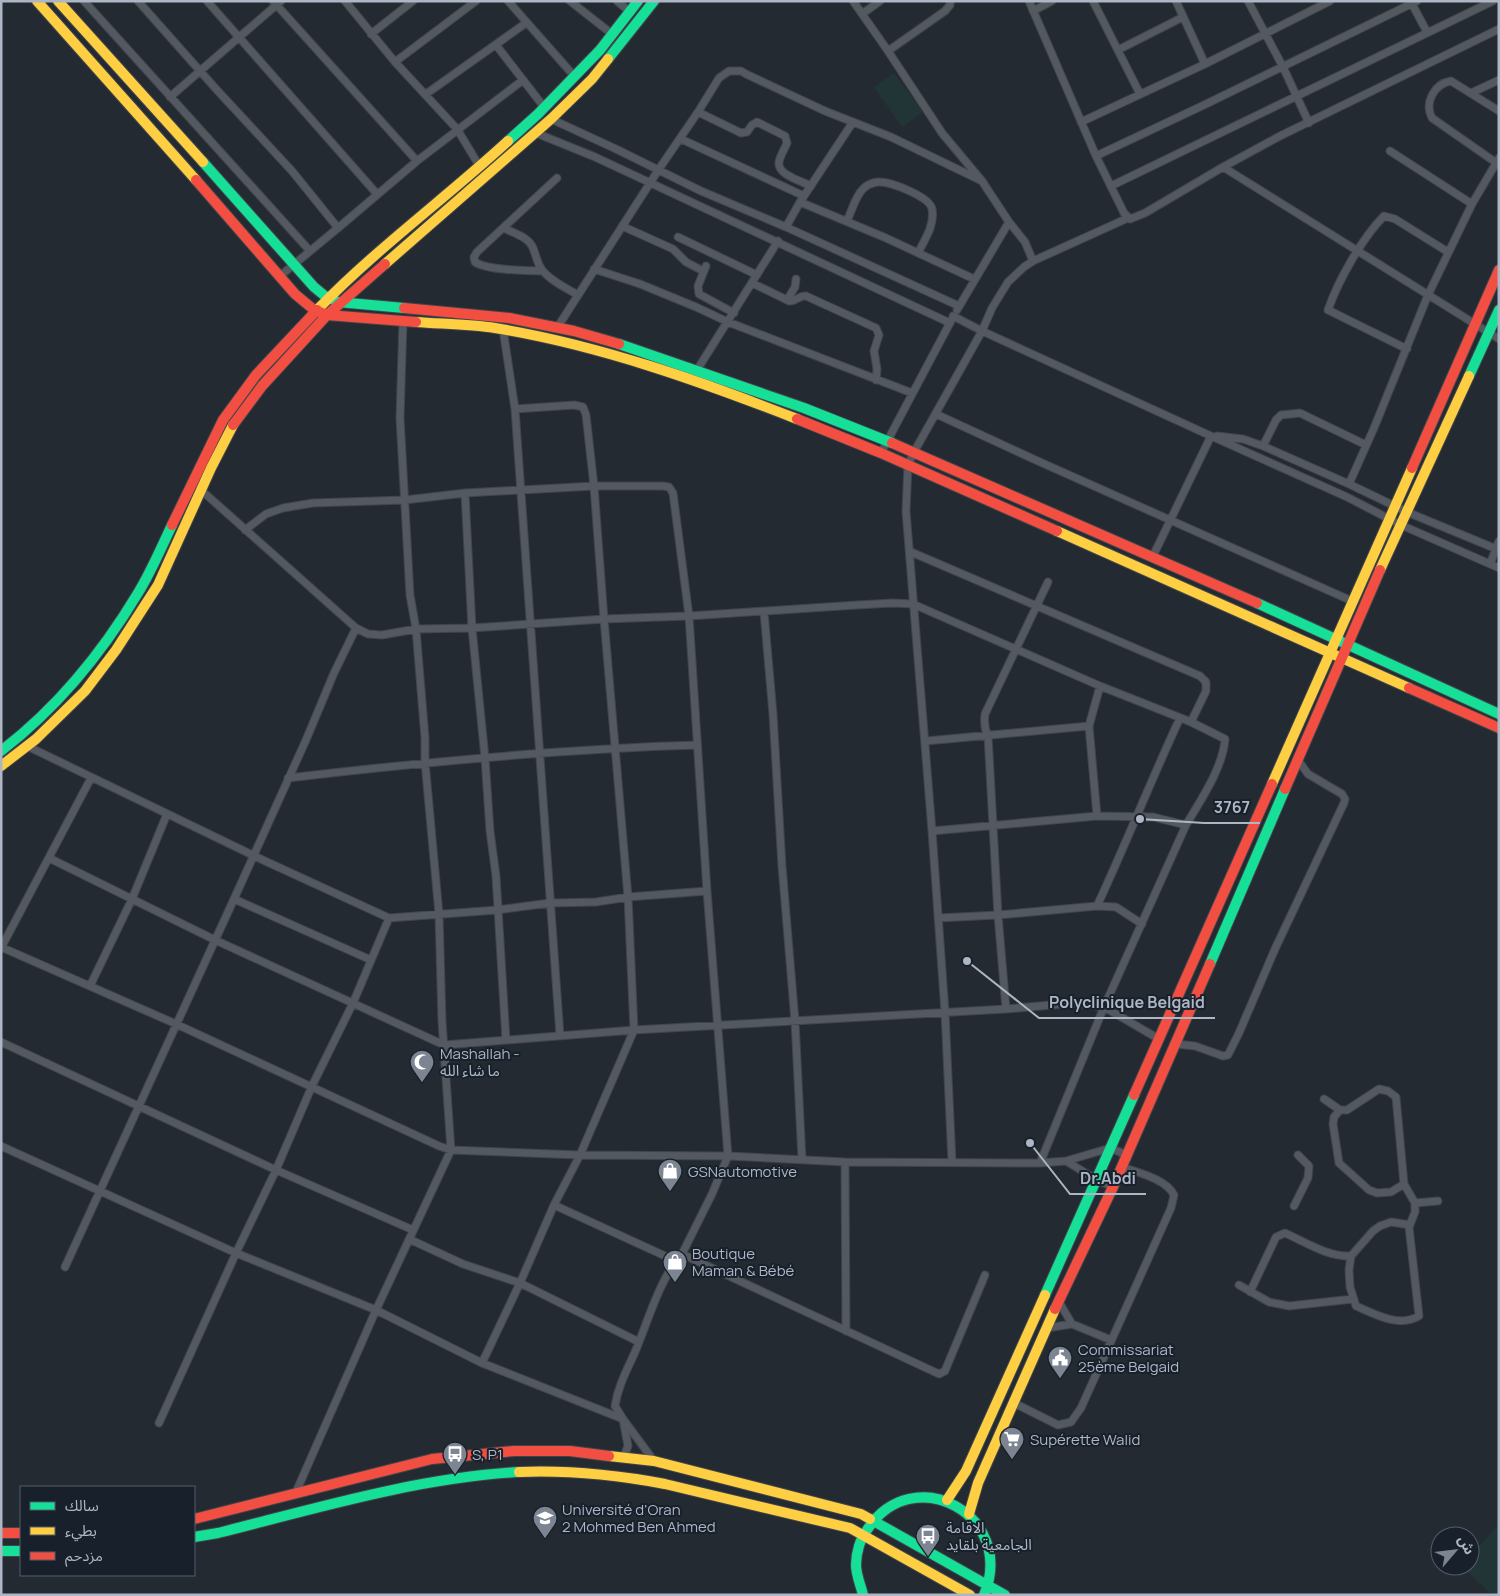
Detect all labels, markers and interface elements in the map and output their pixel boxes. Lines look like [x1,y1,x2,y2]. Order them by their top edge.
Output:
callout: 3767 [1204,792,1260,823]
text: 3767 [1214,796,1250,818]
callout: Polyclinique Belgaid [1039,987,1215,1018]
text: Polyclinique Belgaid [1049,991,1205,1013]
place label: Mashallah - ما شاء الله [440,1043,520,1081]
mosque icon: Mashallah - ما شاء الله [409,1049,435,1083]
shop icon: GSNautomotive [657,1158,683,1192]
place label: GSNautomotive [688,1161,797,1182]
callout: Dr.Abdi [1070,1163,1146,1194]
text: Dr.Abdi [1080,1167,1136,1189]
place label: Boutique Maman & Bébé [692,1243,795,1281]
shop icon: Boutique Maman & Bébé [662,1249,688,1283]
place label: Commissariat 25ème Belgaid [1078,1339,1179,1377]
public building icon: Commissariat 25ème Belgaid [1047,1345,1073,1379]
supermarket icon: Supérette Walid [999,1426,1025,1460]
place label: Supérette Walid [1030,1429,1140,1450]
bus stop icon: S, P1 [442,1441,468,1475]
place label: S, P1 [472,1444,503,1465]
legend [20,1486,195,1576]
text: سالك [65,1495,99,1516]
place label: Université d'Oran 2 Mohmed Ben Ahmed [562,1499,716,1537]
school or university icon: Université d'Oran 2 Mohmed Ben Ahmed [532,1505,558,1539]
place label: الاقامة الجامعية بلقايد [946,1517,1032,1555]
text: بطيء [65,1520,97,1542]
bus stop icon: الاقامة الجامعية بلقايد [915,1523,941,1557]
north arrow [1430,1526,1480,1576]
text: ش [1454,1532,1480,1558]
text: مزدحم [65,1545,103,1567]

